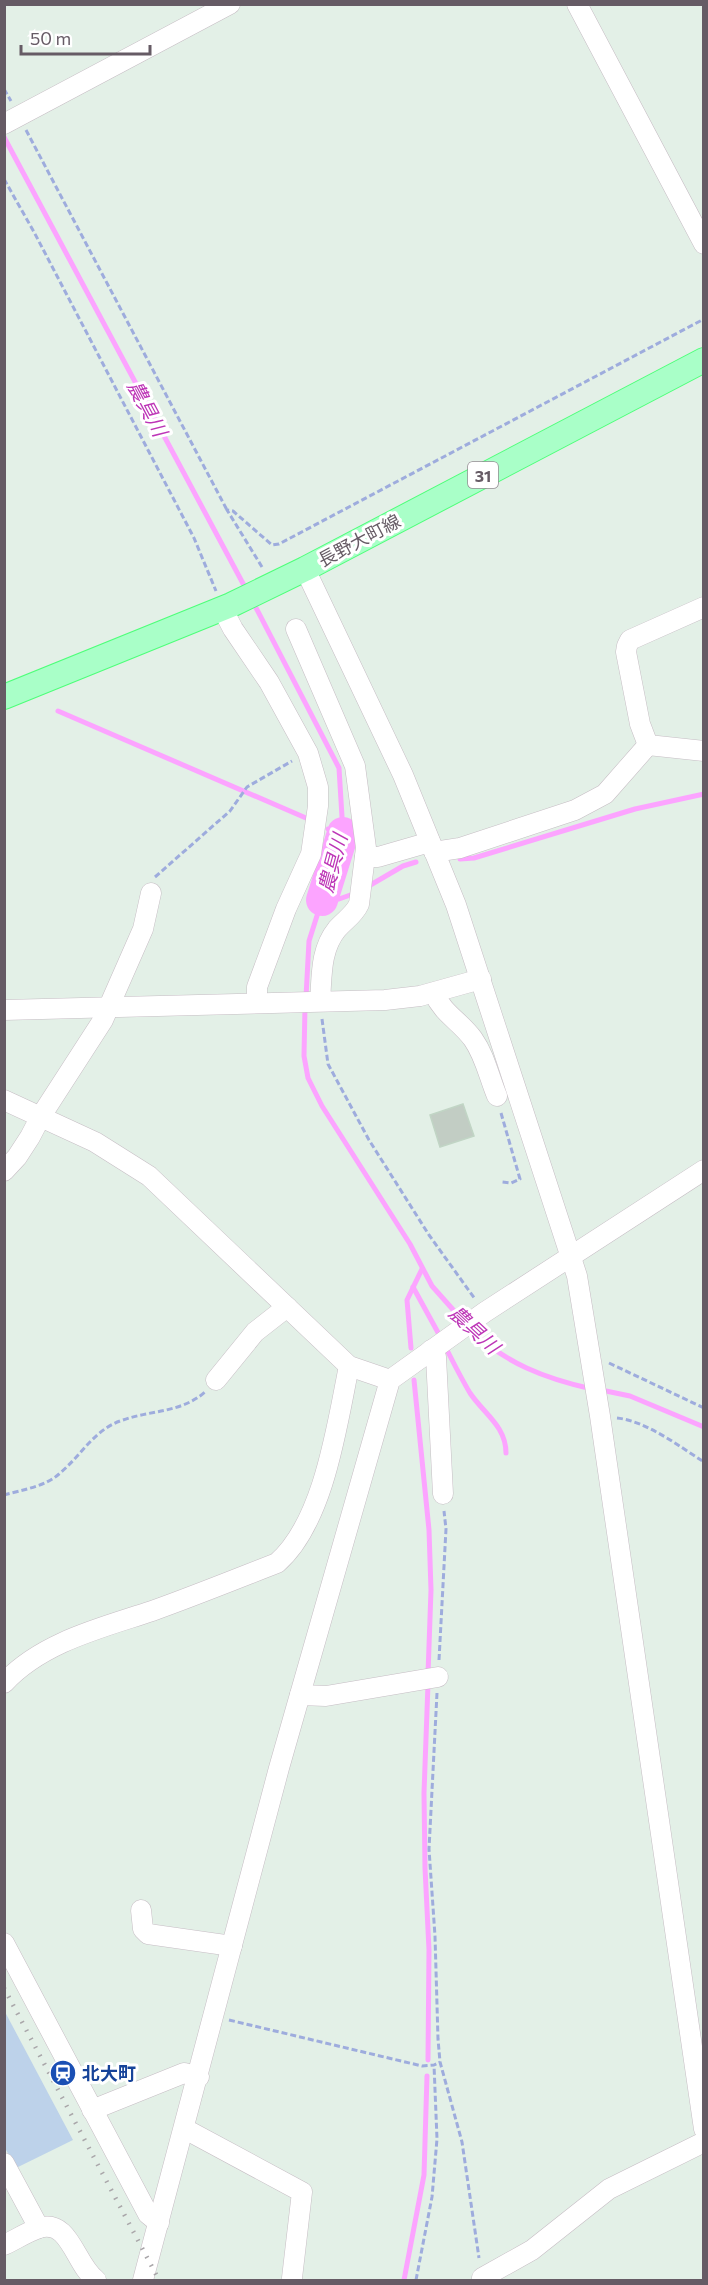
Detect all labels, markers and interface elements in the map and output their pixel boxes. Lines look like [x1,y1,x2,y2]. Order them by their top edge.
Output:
scale bar [21,18,150,56]
text: 50 m [30,27,71,49]
water label: 農具川 [123,376,174,442]
road number: 31 [468,462,498,488]
street label: 長野大町線 [314,509,404,571]
water label: 農具川 [313,829,352,895]
water label: 農具川 [445,1300,507,1360]
station icon: 北大町 [48,2058,78,2088]
place label: 北大町 [82,2062,136,2084]

